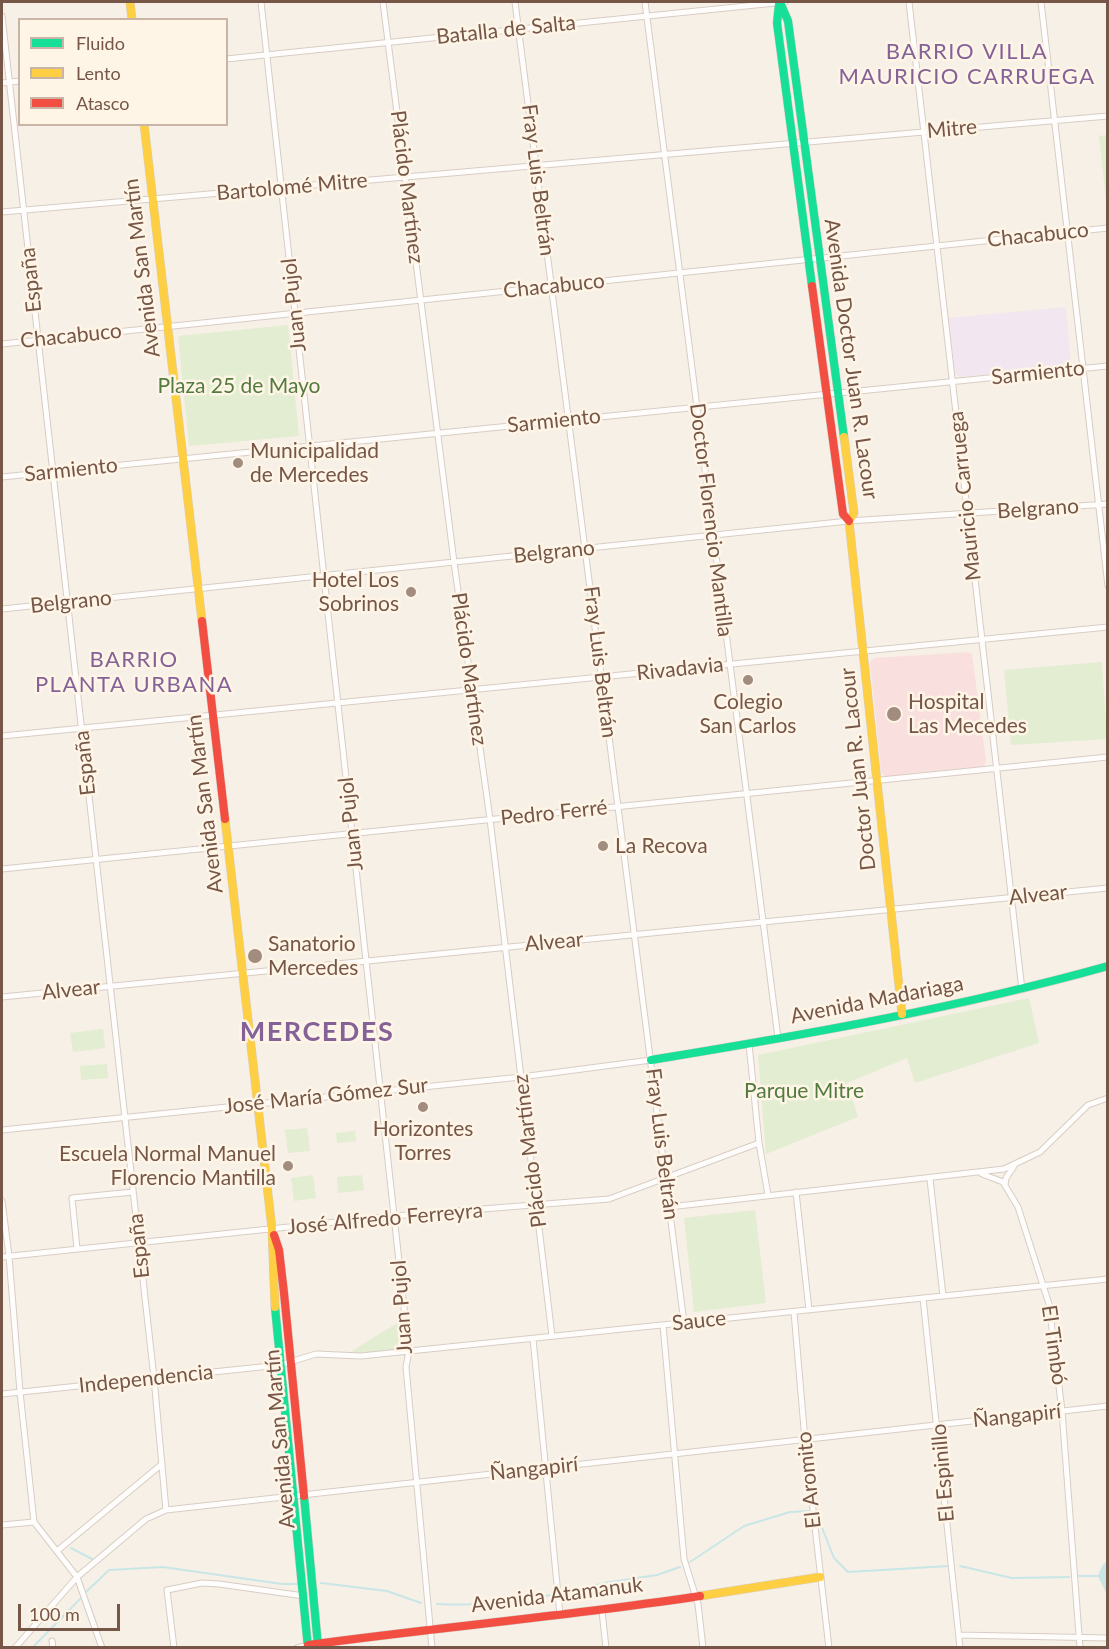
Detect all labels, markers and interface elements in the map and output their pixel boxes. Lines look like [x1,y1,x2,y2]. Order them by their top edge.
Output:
street label: Batalla de Salta [435,10,577,50]
legend [18,18,228,126]
text: Fluido [76,32,125,54]
district label: BARRIO VILLA MAURICIO CARRUEGA [838,39,1096,90]
text: Lento [76,62,121,84]
text: Atasco [76,92,129,114]
street label: Fray Luis Beltrán [516,103,560,257]
street label: Plácido Martínez [385,109,429,265]
street label: Mitre [926,114,978,144]
street label: Bartolomé Mitre [215,168,369,206]
street label: Avenida San Martín [119,177,165,359]
street label: Avenida Doctor Juan R. Lacour [819,217,883,501]
street label: Chacabuco [986,217,1090,253]
street label: España [15,246,47,314]
street label: Juan Pujol [277,257,311,353]
street label: Chacabuco [502,268,606,304]
street label: Chacabuco [19,318,123,354]
street label: Sarmiento [990,356,1086,390]
park label: Plaza 25 de Mayo [157,373,321,399]
street label: Doctor Florencio Mantilla [684,402,738,638]
street label: Sarmiento [506,404,602,438]
street label: Mauricio Carruega [944,410,986,582]
place label: Municipalidad de Mercedes [250,438,379,488]
street label: Sarmiento [23,453,119,487]
marker: Municipalidad de Mercedes [231,456,245,470]
street label: Belgrano [996,494,1080,524]
street label: Belgrano [512,535,596,569]
place label: Hotel Los Sobrinos [312,567,399,617]
street label: Belgrano [29,585,113,619]
marker: Hotel Los Sobrinos [404,585,418,599]
street label: Fray Luis Beltrán [578,585,622,739]
street label: Plácido Martínez [446,591,492,747]
district label: BARRIO PLANTA URBANA [35,647,233,698]
street label: Rivadavia [635,652,725,686]
street label: Doctor Juan R. Lacour [835,666,881,872]
marker: Colegio San Carlos [741,673,755,687]
place label: Colegio San Carlos [700,689,796,739]
place label: Hospital Las Mecedes [908,689,1027,739]
marker: Hospital Las Mecedes [885,705,903,723]
street label: Avenida San Martín [182,713,228,895]
street label: España [69,729,101,797]
street label: Juan Pujol [334,776,368,872]
street label: Pedro Ferré [499,795,609,831]
place label: La Recova [615,833,708,859]
marker: La Recova [596,839,610,853]
street label: Alvear [1007,879,1069,911]
street label: Alvear [524,927,584,957]
place label: Sanatorio Mercedes [268,931,358,981]
marker: Sanatorio Mercedes [246,947,264,965]
street label: Avenida Madariaga [788,971,966,1029]
street label: Alvear [40,974,102,1006]
district label: MERCEDES [240,1016,394,1048]
street label: Fray Luis Beltrán [640,1067,684,1221]
street label: José María Gómez Sur [223,1073,429,1119]
street label: Plácido Martínez [508,1073,552,1229]
park label: Parque Mitre [744,1078,864,1104]
marker: Horizontes Torres [416,1100,430,1114]
place label: Horizontes Torres [373,1116,473,1166]
place label: Escuela Normal Manuel Florencio Mantilla [59,1141,276,1191]
marker: Escuela Normal Manuel Florencio Mantilla [281,1159,295,1173]
street label: José Alfredo Ferreyra [286,1198,484,1240]
street label: España [123,1212,155,1280]
street label: Juan Pujol [386,1259,418,1355]
street label: El Timbó [1036,1303,1072,1387]
street label: Sauce [671,1306,727,1336]
street label: Avenida San Martín [260,1348,300,1530]
street label: Independencia [78,1359,214,1399]
street label: Ñangapirí [972,1399,1062,1433]
street label: El Espinillo [926,1423,960,1523]
street label: El Aromito [791,1430,827,1530]
street label: Ñangapirí [489,1452,579,1486]
street label: Avenida Atamanuk [470,1572,644,1618]
scale bar [21,1592,123,1630]
text: 100 m [29,1603,80,1625]

